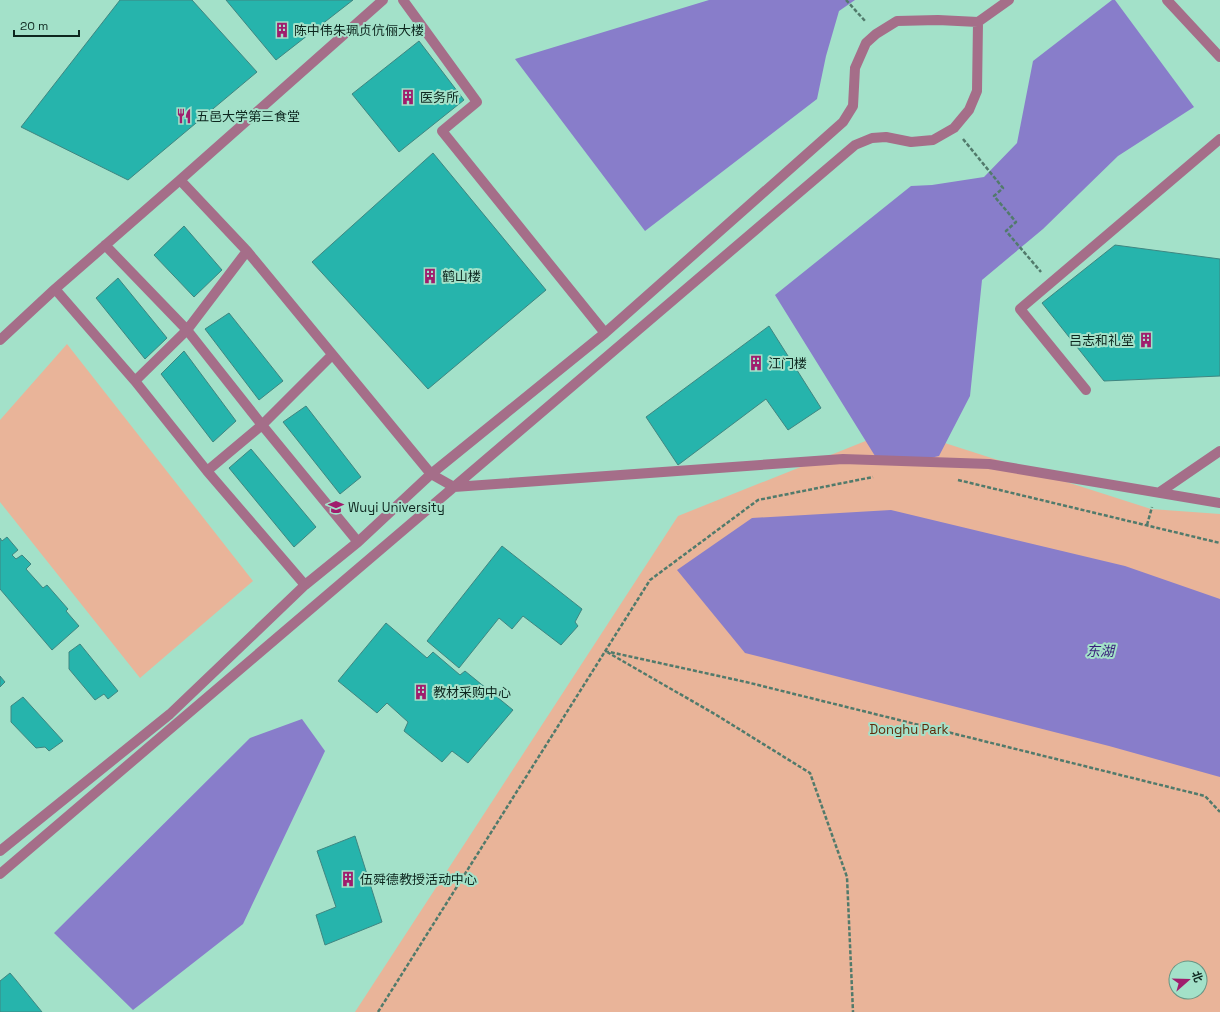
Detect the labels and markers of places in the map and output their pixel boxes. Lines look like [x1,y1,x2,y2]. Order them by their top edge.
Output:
building icon: 陈中伟朱珮贞伉俪大楼 [273,21,291,39]
place label: 陈中伟朱珮贞伉俪大楼 [294,22,424,39]
building icon: 医务所 [399,88,417,106]
place label: 医务所 [420,89,459,106]
restaurant icon: 五邑大学第三食堂 [175,107,193,125]
place label: 五邑大学第三食堂 [196,108,300,125]
building icon: 鹤山楼 [421,267,439,285]
place label: 鹤山楼 [442,268,481,285]
building icon: 吕志和礼堂 [1137,331,1155,349]
place label: 吕志和礼堂 [1069,332,1134,349]
building icon: 江门楼 [747,354,765,372]
place label: 江门楼 [768,355,807,372]
school or university icon: Wuyi University [327,498,345,516]
place label: Wuyi University [348,499,445,516]
building icon: 教材采购中心 [412,683,430,701]
place label: 教材采购中心 [433,684,511,701]
building icon: 伍舜德教授活动中心 [339,870,357,888]
place label: 伍舜德教授活动中心 [360,871,477,888]

